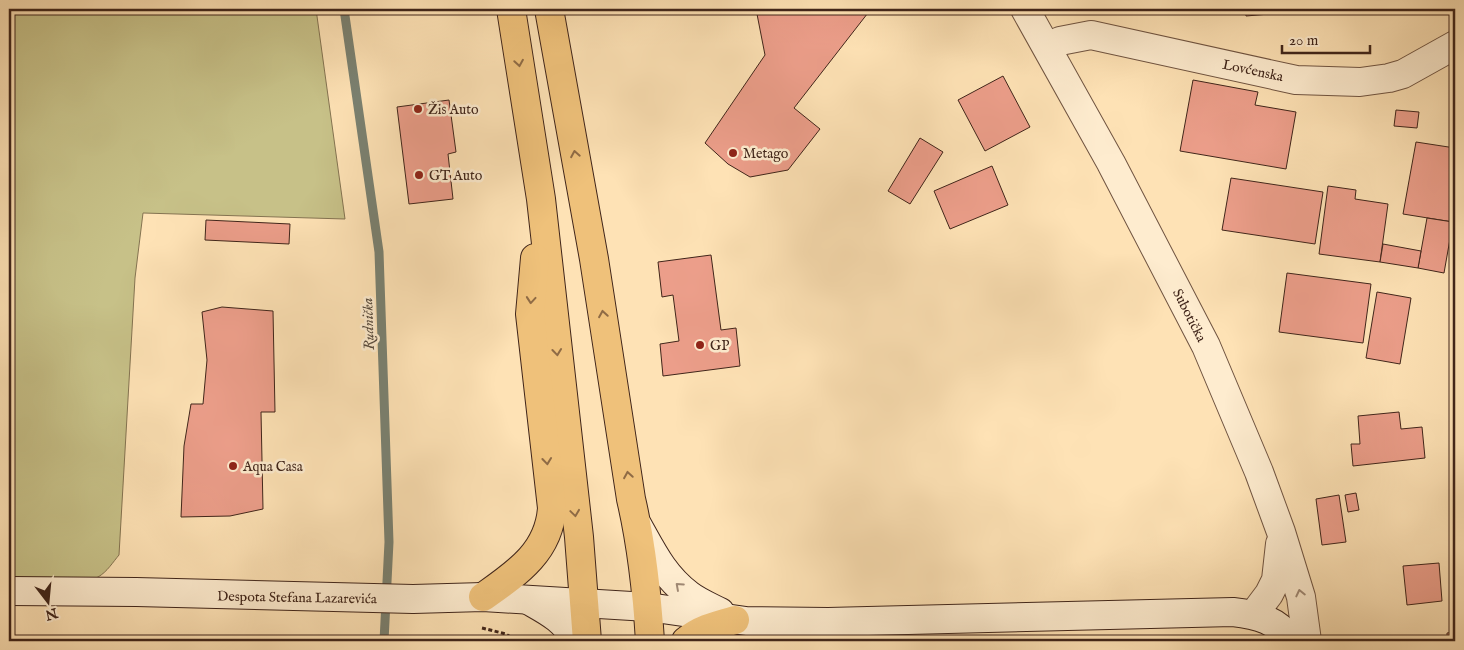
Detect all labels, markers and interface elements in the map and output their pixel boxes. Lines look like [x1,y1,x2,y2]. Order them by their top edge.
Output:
scale bar [1282,22,1369,54]
text: 20 m [1289,31,1319,50]
street label: Lovćenska [1221,56,1286,86]
one-way arrow [514,58,524,67]
place label: Žis Auto [428,101,479,119]
marker: Žis Auto [412,103,424,115]
place label: Metago [743,145,789,163]
marker: Metago [727,147,739,159]
one-way arrow [571,150,581,159]
place label: GT Auto [429,167,483,185]
marker: GT Auto [413,169,425,181]
street label: Subotička [1168,286,1211,346]
one-way arrow [526,296,537,304]
water label: Rudnička [358,297,379,350]
one-way arrow [598,310,609,318]
place label: GP [710,337,729,355]
marker: GP [694,339,706,351]
one-way arrow [551,348,562,356]
one-way arrow [541,457,552,465]
place label: Aqua Casa [242,458,304,476]
marker: Aqua Casa [227,460,239,472]
one-way arrow [623,471,634,479]
one-way arrow [569,510,580,518]
north arrow [22,578,72,628]
one-way arrow [675,582,684,591]
street label: Despota Stefana Lazarevića [217,588,378,608]
one-way arrow [1295,589,1306,598]
text: N [43,603,61,624]

